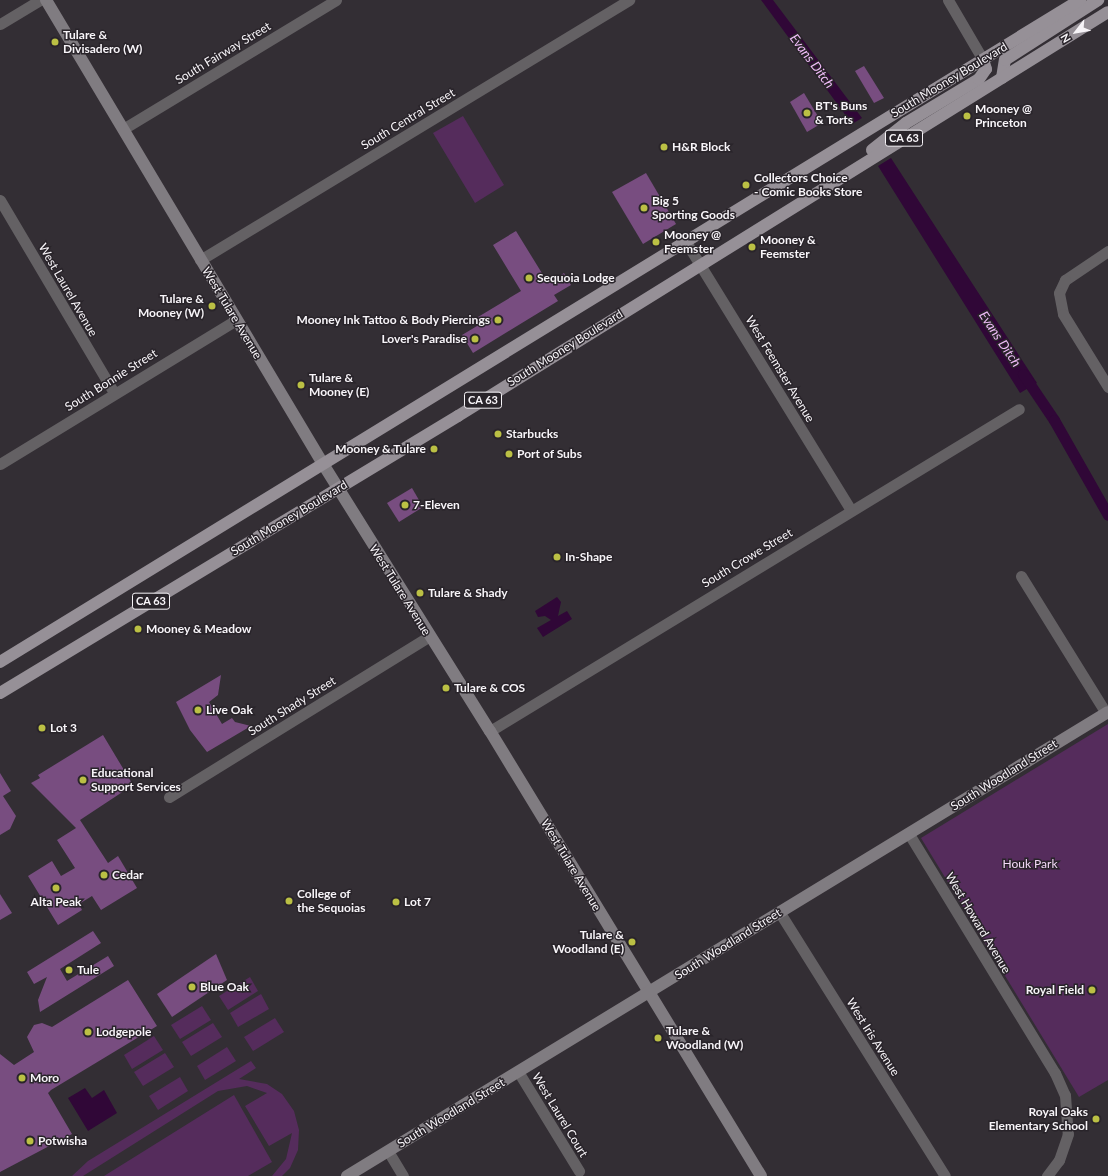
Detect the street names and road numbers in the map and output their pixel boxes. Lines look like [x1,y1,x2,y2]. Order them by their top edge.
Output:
street label: South Fairway Street [172,19,274,87]
street label: South Mooney Boulevard [888,39,1010,121]
street label: South Central Street [358,85,458,153]
road number: CA 63 [884,129,924,147]
street label: West Laurel Avenue [35,241,101,339]
street label: West Tulare Avenue [199,264,265,362]
street label: South Mooney Boulevard [504,306,626,390]
street label: West Feemster Avenue [742,313,818,425]
street label: South Bonnie Street [62,346,160,414]
road number: CA 63 [463,391,503,409]
street label: South Mooney Boulevard [228,477,350,559]
street label: South Crowe Street [699,525,795,591]
street label: West Tulare Avenue [366,542,434,638]
road number: CA 63 [131,592,171,610]
street label: South Shady Street [245,673,339,739]
street label: South Woodland Street [948,736,1060,814]
street label: West Tulare Avenue [538,816,604,914]
street label: West Howard Avenue [942,870,1014,976]
street label: South Woodland Street [672,905,784,983]
street label: West Iris Avenue [843,995,903,1079]
street label: West Laurel Court [529,1070,591,1160]
street label: South Woodland Street [395,1075,507,1151]

